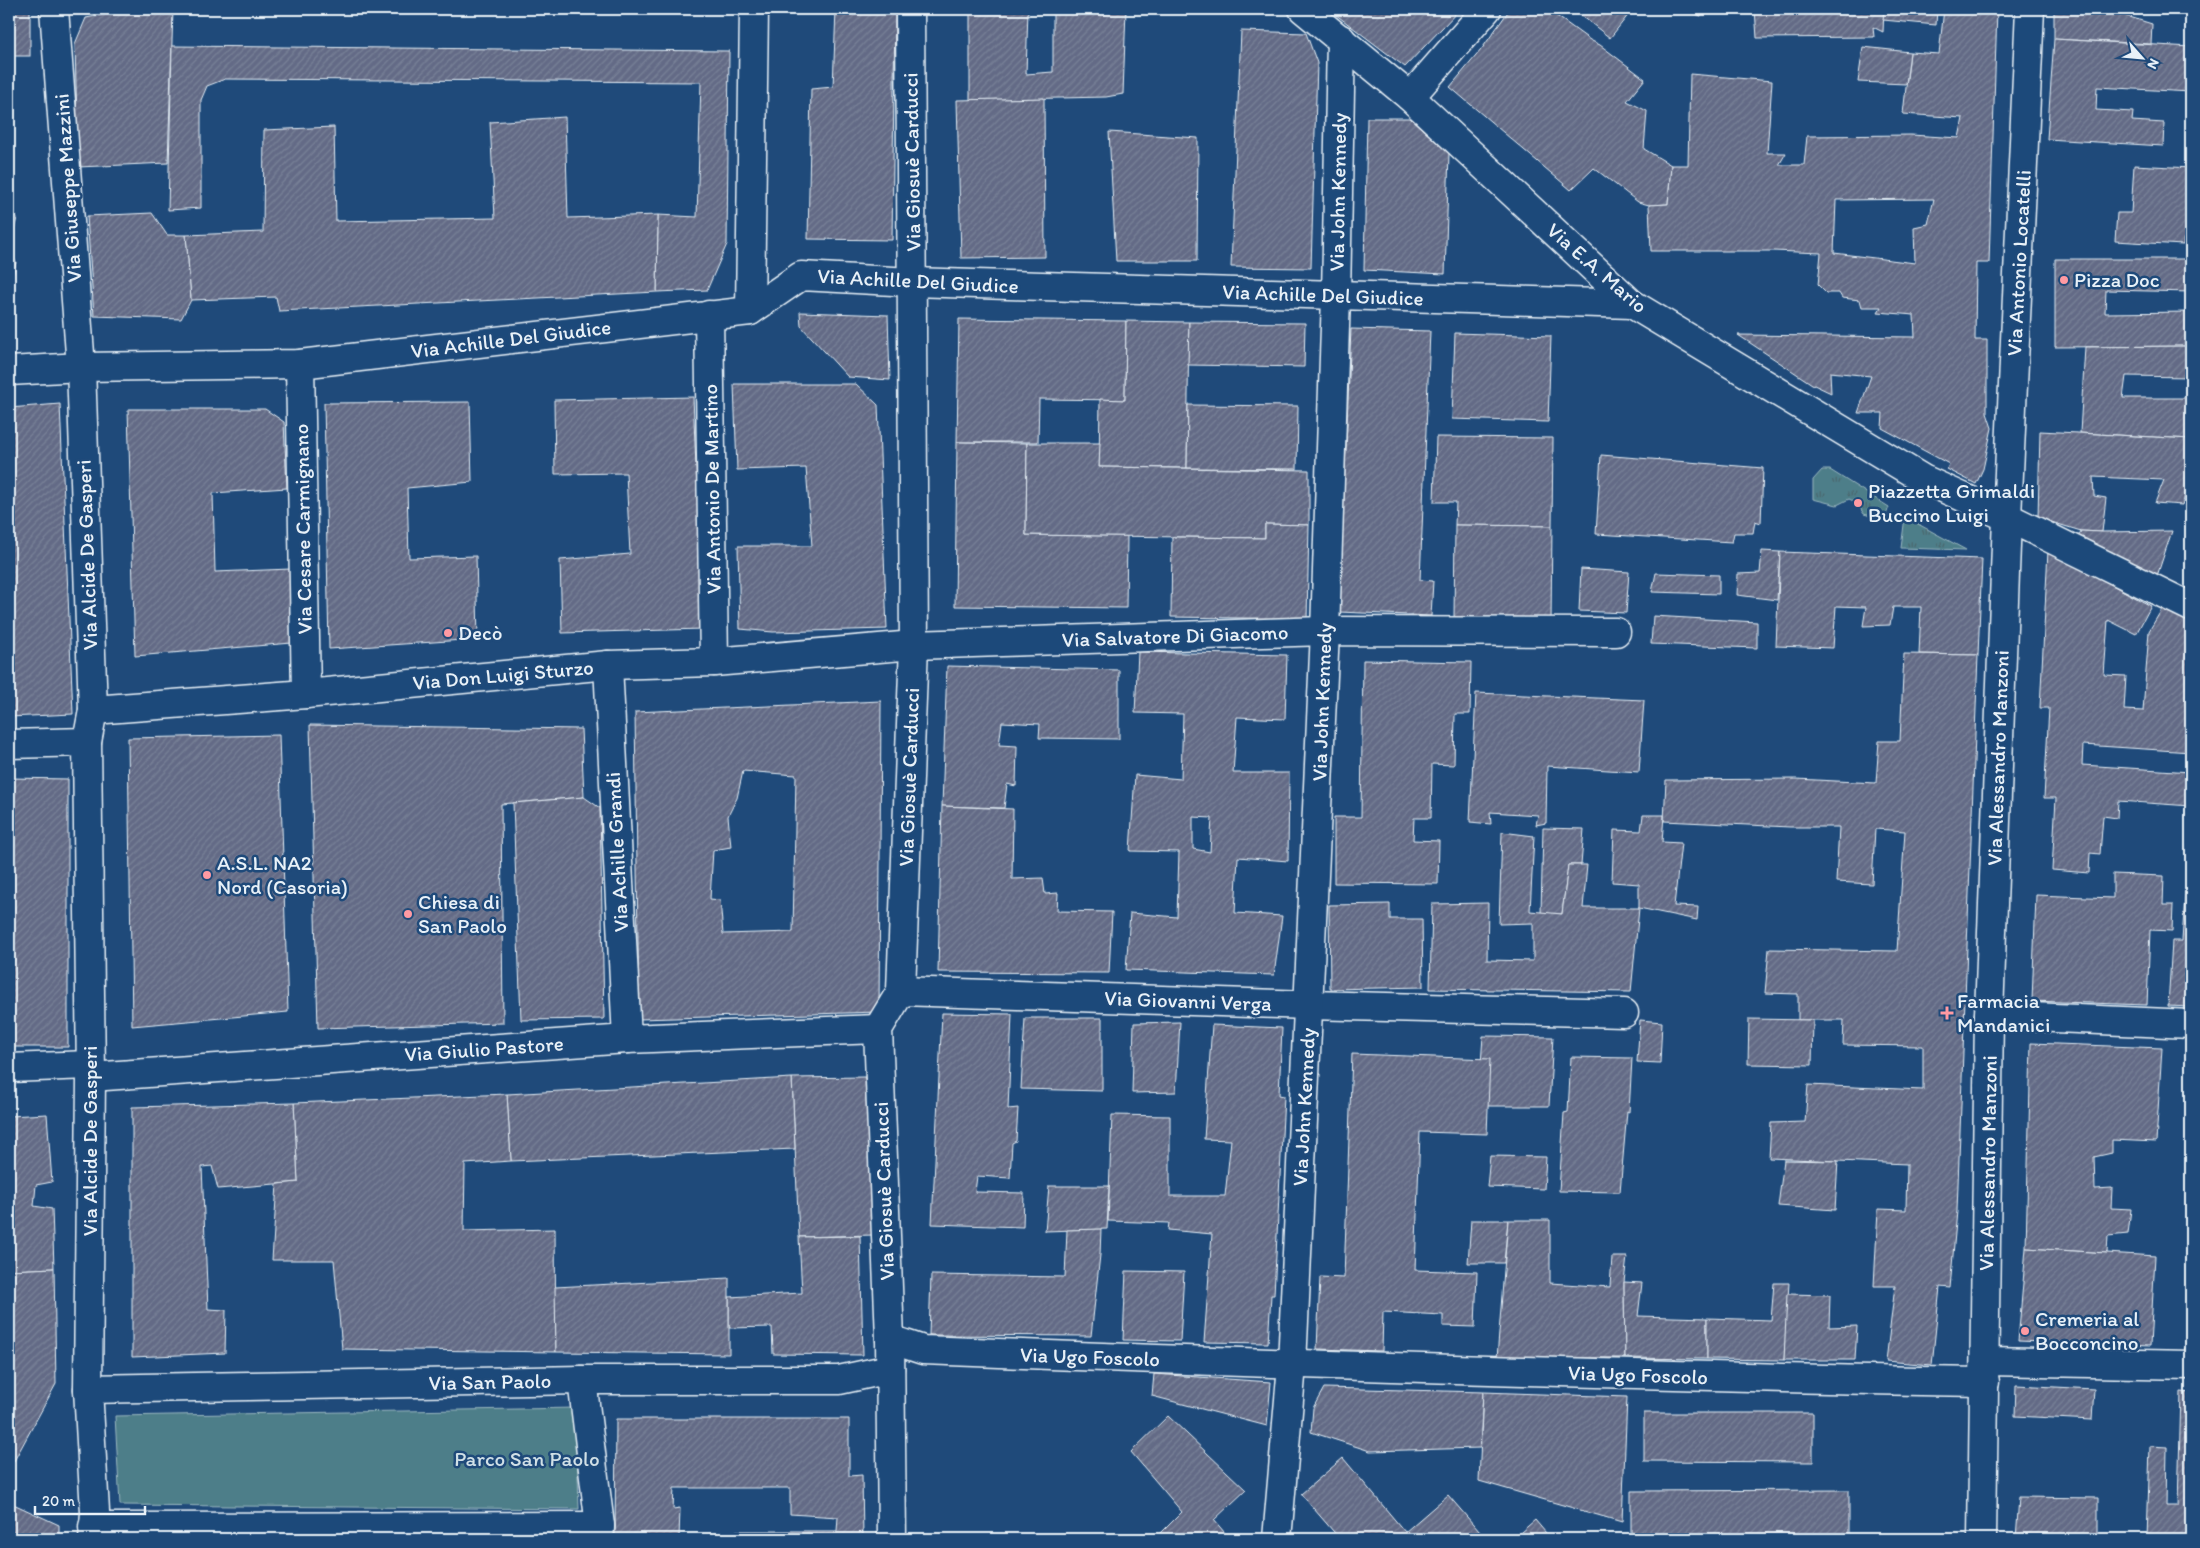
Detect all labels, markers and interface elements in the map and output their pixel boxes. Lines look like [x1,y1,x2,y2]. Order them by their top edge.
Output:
north arrow [2118,32,2168,82]
text: N [2143,56,2163,72]
street label: Via Giosuè Carducci [897,72,926,252]
street label: Via Giuseppe Mazzini [48,93,87,283]
street label: Via John Kennedy [1324,112,1351,272]
street label: Via Antonio Locatelli [2001,169,2036,357]
street label: Via E.A. Mario [1542,217,1653,318]
street label: Via Achille Del Giudice [817,263,1019,298]
place label: Pizza Doc [2074,267,2160,292]
marker: Pizza Doc [2058,274,2070,286]
street label: Via Achille Del Giudice [1222,278,1424,311]
street label: Via Achille Del Giudice [409,314,612,363]
street label: Via Antonio De Martino [697,384,726,594]
street label: Via Cesare Carmignano [288,424,317,634]
street label: Via Alcide De Gasperi [71,459,102,651]
place label: Piazzetta Grimaldi Buccino Luigi [1868,478,2035,527]
marker: Piazzetta Grimaldi Buccino Luigi [1852,497,1864,509]
street label: Via Salvatore Di Giacomo [1061,619,1289,652]
place label: Decò [458,620,503,645]
street label: Via John Kennedy [1306,622,1337,782]
marker: Decò [442,627,454,639]
street label: Via Alessandro Manzoni [1981,650,2014,866]
street label: Via Don Luigi Sturzo [411,654,594,695]
street label: Via Giosuè Carducci [893,687,924,867]
street label: Via Achille Grandi [600,771,633,933]
place label: A.S.L. NA2 Nord (Casoria) [217,850,348,899]
marker: A.S.L. NA2 Nord (Casoria) [201,869,213,881]
place label: Chiesa di San Paolo [418,889,507,938]
marker: Chiesa di San Paolo [402,908,414,920]
street label: Via Giovanni Verga [1104,985,1272,1016]
place label: Farmacia Mandanici [1957,988,2050,1037]
marker: Farmacia Mandanici [1941,1007,1953,1019]
street label: Via John Kennedy [1287,1027,1320,1187]
street label: Via Giulio Pastore [403,1030,564,1067]
street label: Via Alcide De Gasperi [77,1046,102,1236]
street label: Via Alessandro Manzoni [1973,1055,2002,1271]
street label: Via Giosuè Carducci [868,1101,899,1281]
place label: Cremeria al Bocconcino [2035,1306,2139,1355]
marker: Cremeria al Bocconcino [2019,1325,2031,1337]
street label: Via Ugo Foscolo [1020,1342,1160,1371]
street label: Via Ugo Foscolo [1568,1360,1708,1389]
street label: Via San Paolo [428,1368,552,1395]
park label: Parco San Paolo [454,1446,600,1471]
scale bar [35,1483,145,1515]
text: 20 m [42,1492,76,1510]

